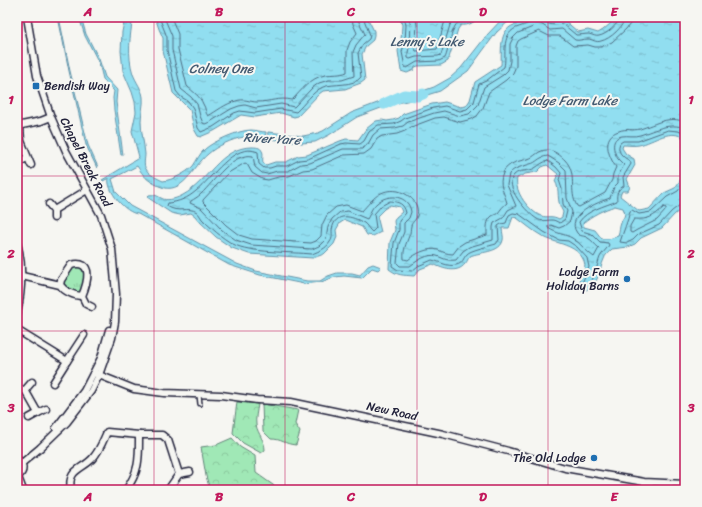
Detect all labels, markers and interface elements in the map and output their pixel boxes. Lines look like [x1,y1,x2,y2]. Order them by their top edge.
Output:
text: A [83,0,92,23]
text: B [215,0,224,23]
text: C [346,0,356,23]
text: D [479,0,487,23]
text: E [610,0,619,23]
water label: Lenny's Lake [390,30,465,53]
water label: Colney One [189,57,255,80]
place label: Bendish Way [44,75,110,97]
marker: Bendish Way [31,81,41,91]
text: 1 [8,88,14,111]
text: 1 [688,88,694,111]
water label: Lodge Farm Lake [523,89,619,112]
street label: Chapel Break Road [54,113,118,211]
water label: River Yare [243,126,302,152]
text: 2 [6,242,15,265]
text: 2 [686,242,695,265]
place label: Lodge Farm Holiday Barns [546,261,619,297]
marker: Lodge Farm Holiday Barns [622,274,632,284]
street label: New Road [364,395,420,427]
text: 3 [6,396,15,419]
text: 3 [686,396,695,419]
place label: The Old Lodge [513,447,586,469]
marker: The Old Lodge [589,453,599,463]
text: A [83,485,92,507]
text: B [215,485,224,507]
text: C [346,485,356,507]
text: D [479,485,487,507]
text: E [610,485,619,507]

